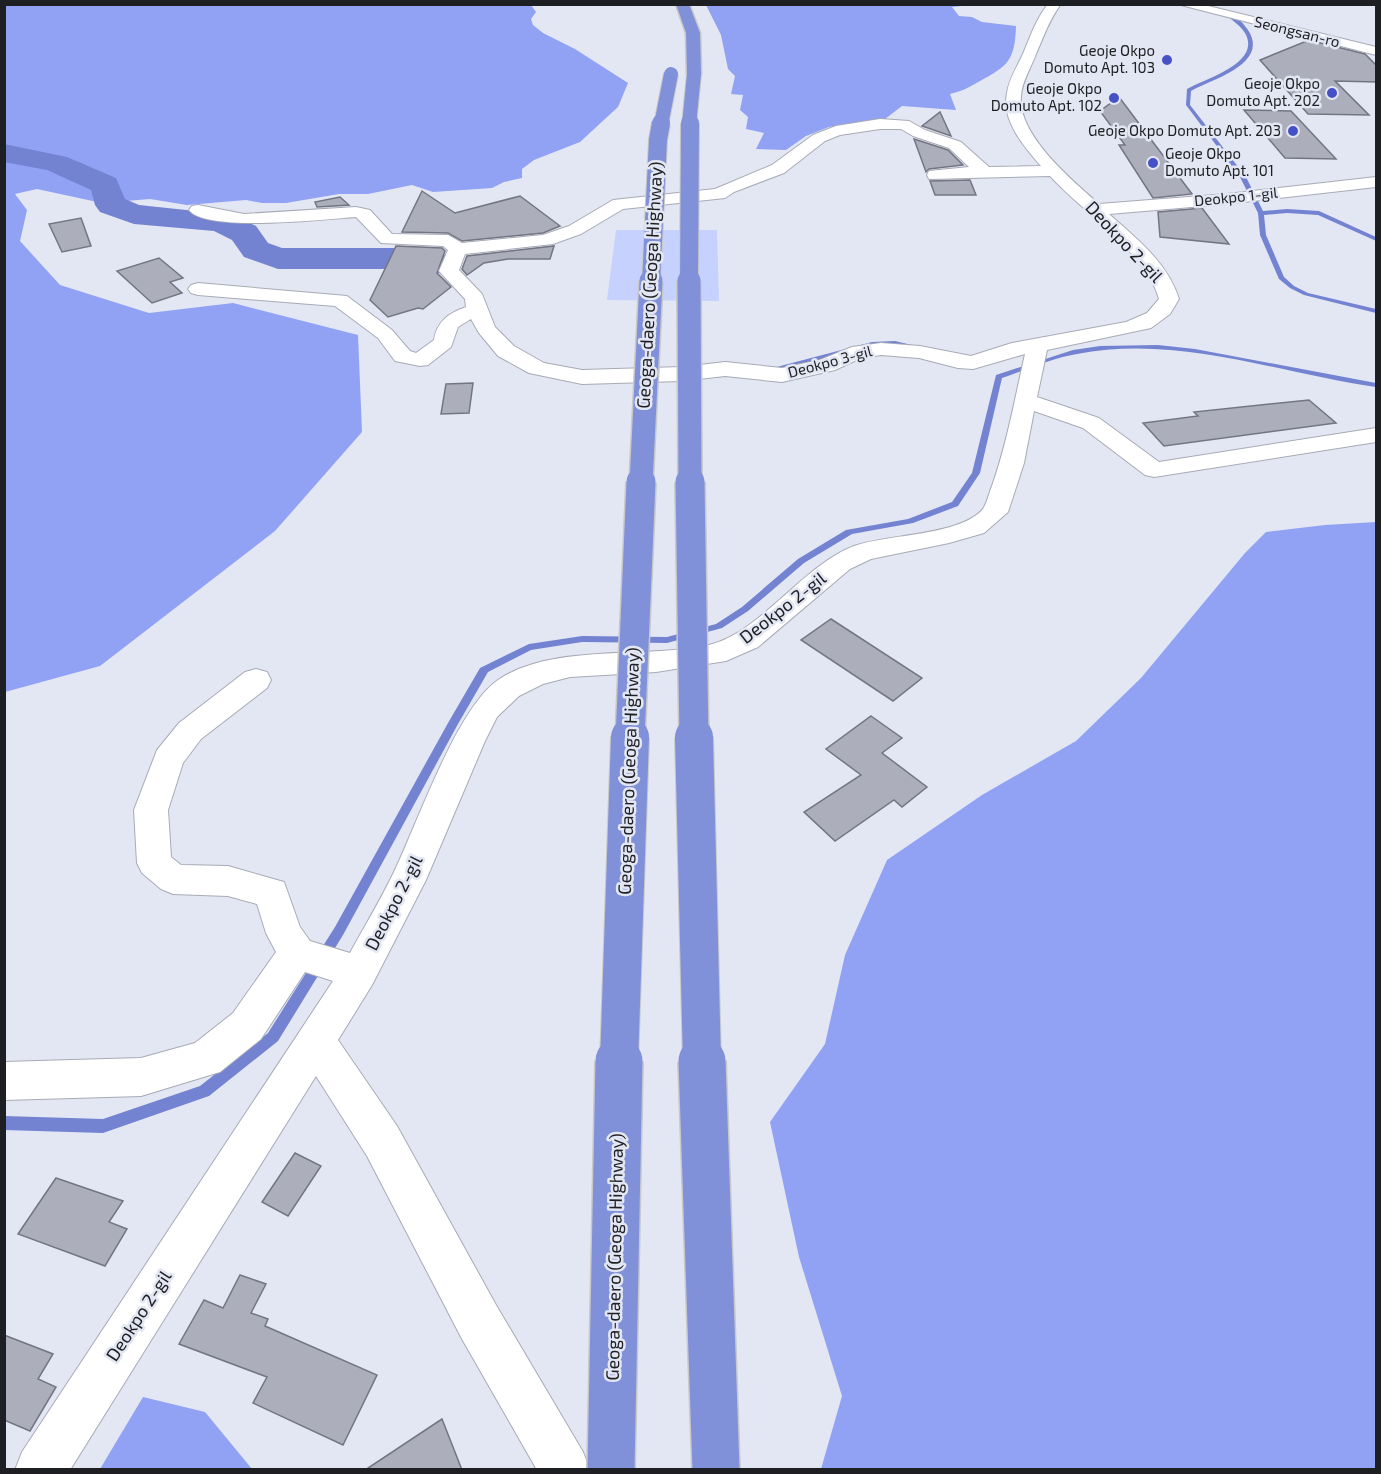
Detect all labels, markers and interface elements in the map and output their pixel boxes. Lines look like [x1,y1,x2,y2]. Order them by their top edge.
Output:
street label: Seongsan-ro [1253,12,1342,50]
place label: Geoje Okpo Domuto Apt. 103 [1044,41,1155,76]
marker: Geoje Okpo Domuto Apt. 103 [1160,53,1174,67]
place label: Geoje Okpo Domuto Apt. 202 [1206,74,1320,109]
place label: Geoje Okpo Domuto Apt. 102 [991,79,1102,114]
marker: Geoje Okpo Domuto Apt. 202 [1325,86,1339,100]
marker: Geoje Okpo Domuto Apt. 102 [1107,91,1121,105]
place label: Geoje Okpo Domuto Apt. 203 [1088,121,1281,140]
marker: Geoje Okpo Domuto Apt. 203 [1286,124,1300,138]
place label: Geoje Okpo Domuto Apt. 101 [1165,144,1274,179]
marker: Geoje Okpo Domuto Apt. 101 [1146,156,1160,170]
street label: Geoga-daero (Geoga Highway) [632,161,666,409]
street label: Deokpo 1-gil [1193,183,1279,209]
street label: Deokpo 2-gil [1081,196,1169,287]
street label: Deokpo 3-gil [786,341,874,381]
street label: Deokpo 2-gil [735,566,831,648]
street label: Geoga-daero (Geoga Highway) [613,647,643,895]
street label: Deokpo 2-gil [360,851,427,954]
street label: Geoga-daero (Geoga Highway) [601,1133,627,1381]
street label: Deokpo 2-gil [101,1265,176,1365]

